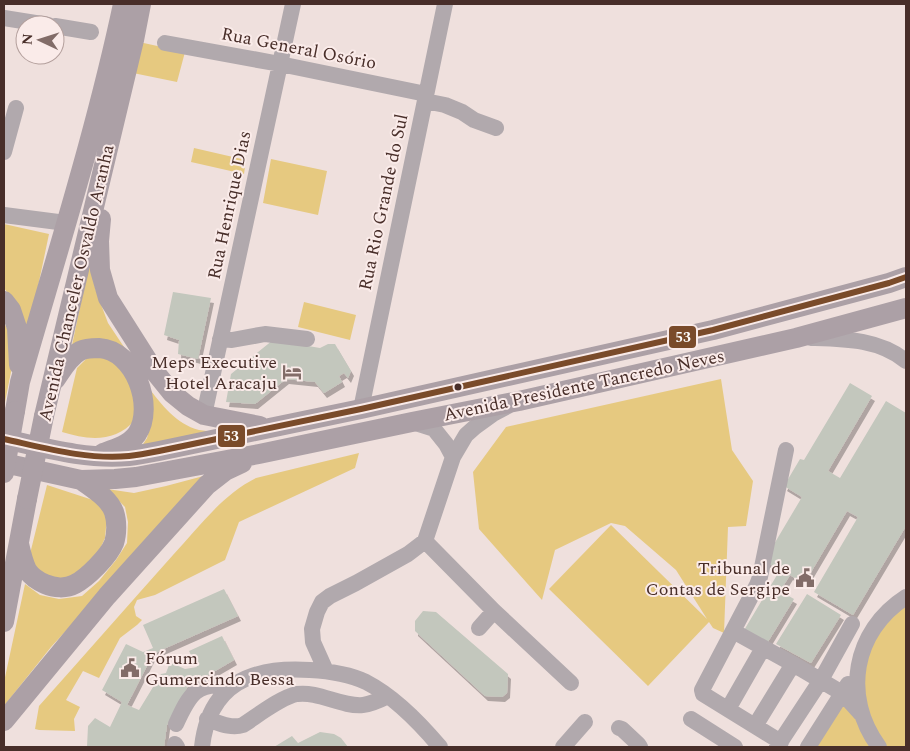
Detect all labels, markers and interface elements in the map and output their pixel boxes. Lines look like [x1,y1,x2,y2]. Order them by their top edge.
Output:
north arrow [15,15,65,65]
street label: Rua General Osório [219,20,379,77]
text: N [17,33,38,46]
street label: Rua Rio Grande do Sul [352,111,415,293]
street label: Rua Henrique Dias [201,128,258,282]
street label: Avenida Chanceler Osvaldo Aranha [31,142,122,424]
line badge: 53 [668,325,697,349]
text: 53 [675,327,691,348]
street label: Avenida Presidente Tancredo Neves [441,342,727,428]
place label: Meps Executive Hotel Aracaju [151,349,277,397]
hotel icon: Meps Executive Hotel Aracaju [281,361,303,383]
unlabelled marker [453,382,463,392]
line badge: 53 [217,424,246,448]
text: 53 [223,426,239,447]
place label: Tribunal de Contas de Sergipe [646,555,790,603]
public building icon: Tribunal de Contas de Sergipe [794,567,816,589]
place label: Fórum Gumercindo Bessa [145,645,294,693]
public building icon: Fórum Gumercindo Bessa [119,657,141,679]

